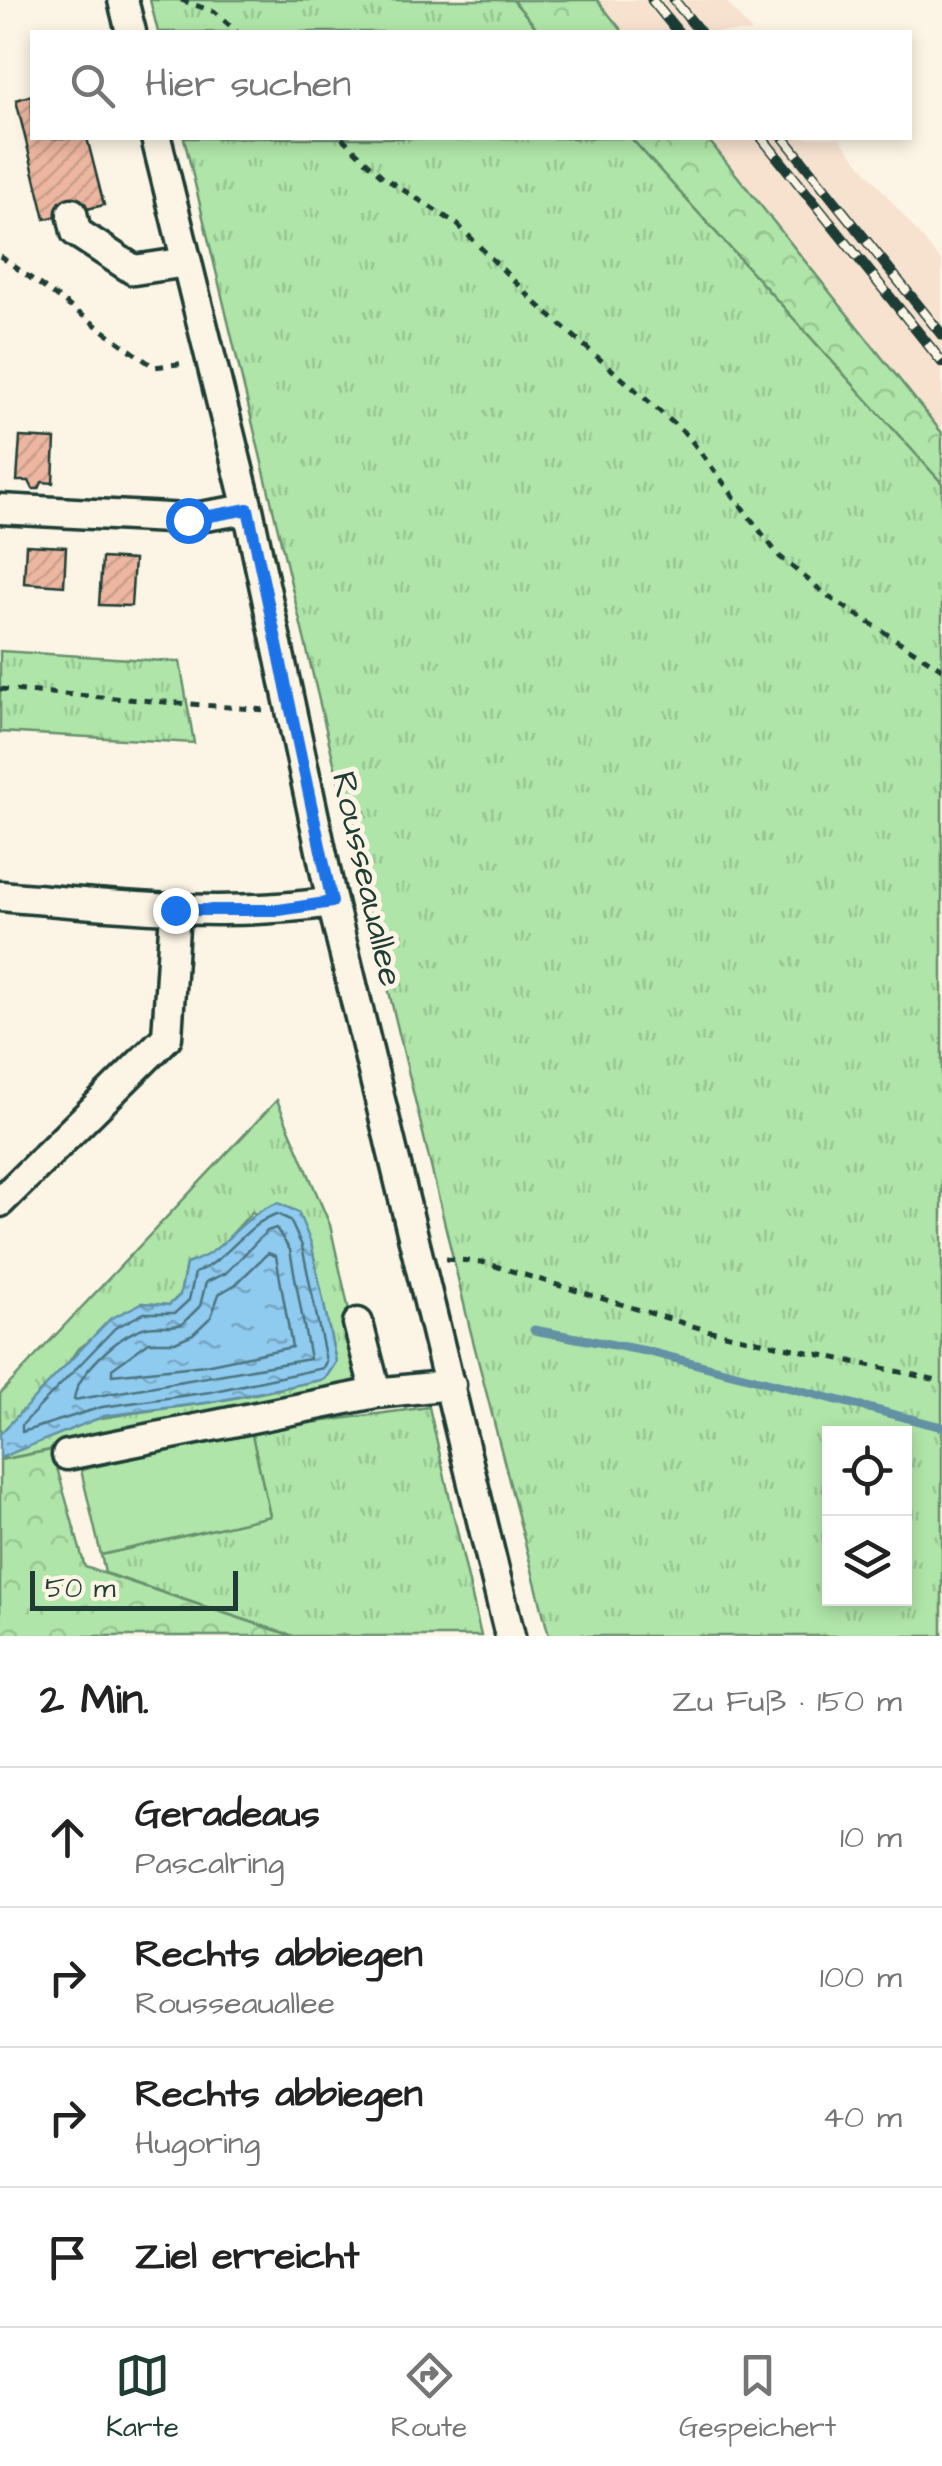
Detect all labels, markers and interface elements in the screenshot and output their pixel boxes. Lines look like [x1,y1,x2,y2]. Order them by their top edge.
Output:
search box [30,30,912,140]
icon: search [65,58,120,113]
text: Hier suchen [145,59,351,111]
route start [166,498,212,544]
street label: Rousseauallee [319,767,415,991]
route end [153,888,199,934]
map controls [822,1426,912,1606]
button: locate [822,1426,912,1516]
button: layers [822,1516,912,1606]
scale bar [30,1566,238,1610]
text: 50 m [45,1569,116,1608]
text: 2 Min. [40,1672,149,1730]
text: Zu Fuß · 150 m [672,1679,902,1724]
text: Geradeaus [135,1789,320,1841]
icon: ahead [40,1810,95,1865]
text: 10 m [840,1815,902,1860]
text: Pascalring [135,1841,284,1886]
text: Rechts abbiegen [135,1929,423,1981]
icon: right [40,1950,95,2005]
text: 100 m [820,1955,902,2000]
text: Rousseauallee [135,1981,335,2026]
text: Rechts abbiegen [135,2069,423,2121]
icon: right [40,2090,95,2145]
text: 40 m [822,2095,902,2140]
text: Hugoring [135,2121,260,2166]
icon: arrive [40,2230,95,2285]
text: Ziel erreicht [135,2231,359,2283]
tab: Karte [106,2348,179,2447]
tab: Route [391,2348,467,2447]
tab: Gespeichert [679,2348,836,2447]

